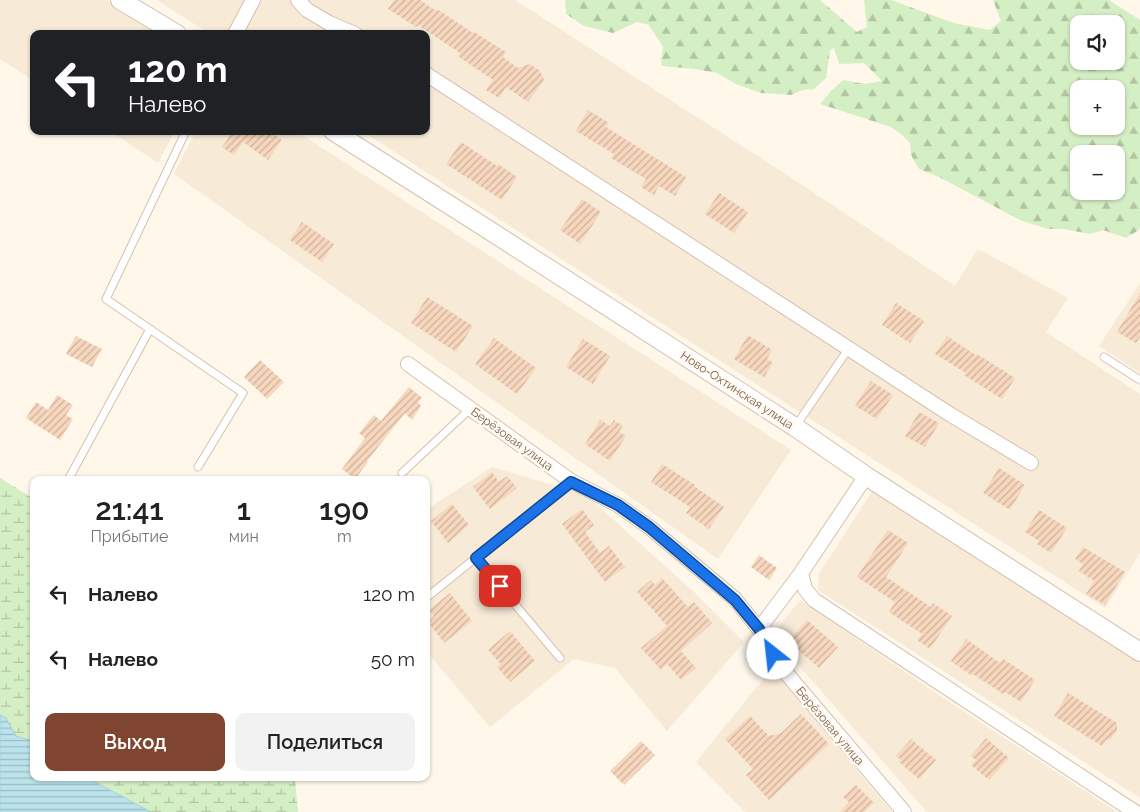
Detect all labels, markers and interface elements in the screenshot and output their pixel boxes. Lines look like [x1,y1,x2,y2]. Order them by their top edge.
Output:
map controls [1070,15,1125,200]
button: sound [1070,15,1125,70]
text: 120 m [128,49,228,90]
icon: left [45,50,110,115]
button: + [1070,80,1125,135]
text: Налево [128,91,206,117]
button: − [1070,145,1125,200]
street label: Ново-Охтинская улица [678,348,796,432]
street label: Берёзовая улица [468,405,556,473]
text: 21:41 [95,492,164,527]
text: 1 [237,492,251,527]
text: 190 [319,492,370,527]
text: Прибытие [90,527,168,546]
text: мин [229,527,259,546]
text: m [337,527,352,546]
pin [479,565,521,607]
icon: arrive [486,572,514,600]
icon: left [45,580,73,608]
text: Налево [88,583,158,605]
text: 120 m [363,583,415,605]
position arrow [746,627,798,679]
icon: left [45,645,73,673]
text: Налево [88,648,158,670]
text: 50 m [371,648,415,670]
street label: Берёзовая улица [793,684,867,768]
button: Выход [45,713,225,771]
button: Поделиться [235,713,415,771]

